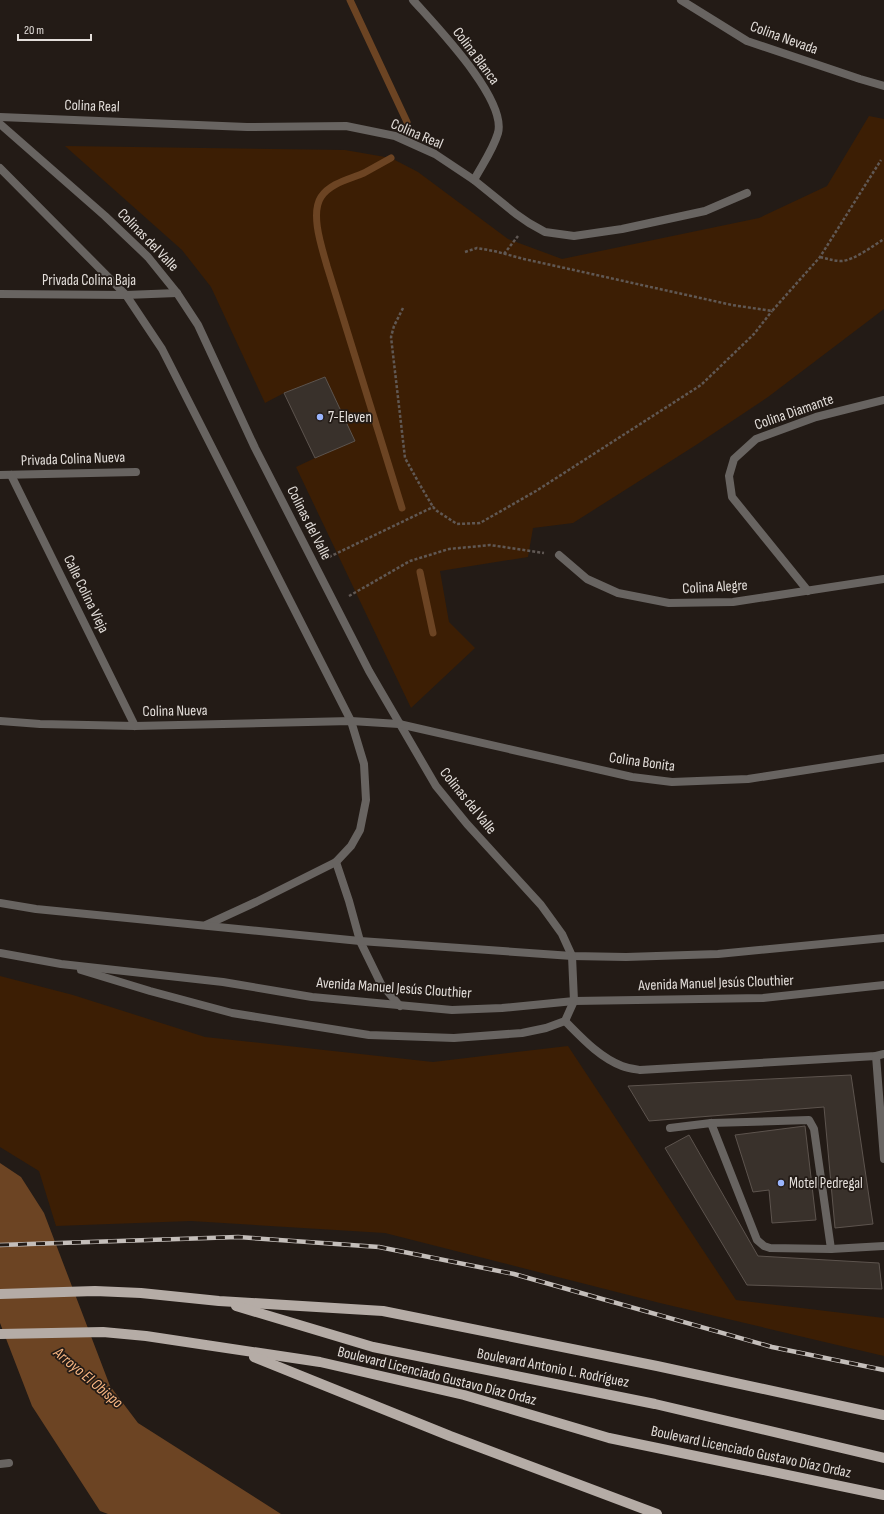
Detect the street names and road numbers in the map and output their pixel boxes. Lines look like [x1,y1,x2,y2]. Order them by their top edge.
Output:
street label: Colina Nevada [747,17,821,59]
street label: Colina Blanca [448,23,504,89]
street label: Colina Real [64,96,120,116]
street label: Colina Real [388,114,446,154]
street label: Colinas del Valle [113,204,183,276]
street label: Privada Colina Baja [42,271,136,290]
street label: Colina Diamante [752,390,836,434]
street label: Privada Colina Nueva [21,448,126,470]
street label: Colinas del Valle [282,483,336,563]
street label: Calle Colina Vieja [59,552,113,636]
street label: Colina Alegre [682,576,748,598]
street label: Colina Nueva [142,701,208,721]
street label: Colina Bonita [608,748,676,776]
street label: Colinas del Valle [435,764,501,838]
street label: Avenida Manuel Jesús Clouthier [637,971,795,995]
street label: Avenida Manuel Jesús Clouthier [315,973,473,1003]
street label: Boulevard Licenciado Gustavo Díaz Ordaz [336,1342,539,1410]
street label: Boulevard Antonio L. Rodríguez [475,1344,631,1392]
street label: Boulevard Licenciado Gustavo Díaz Ordaz [649,1421,854,1483]

